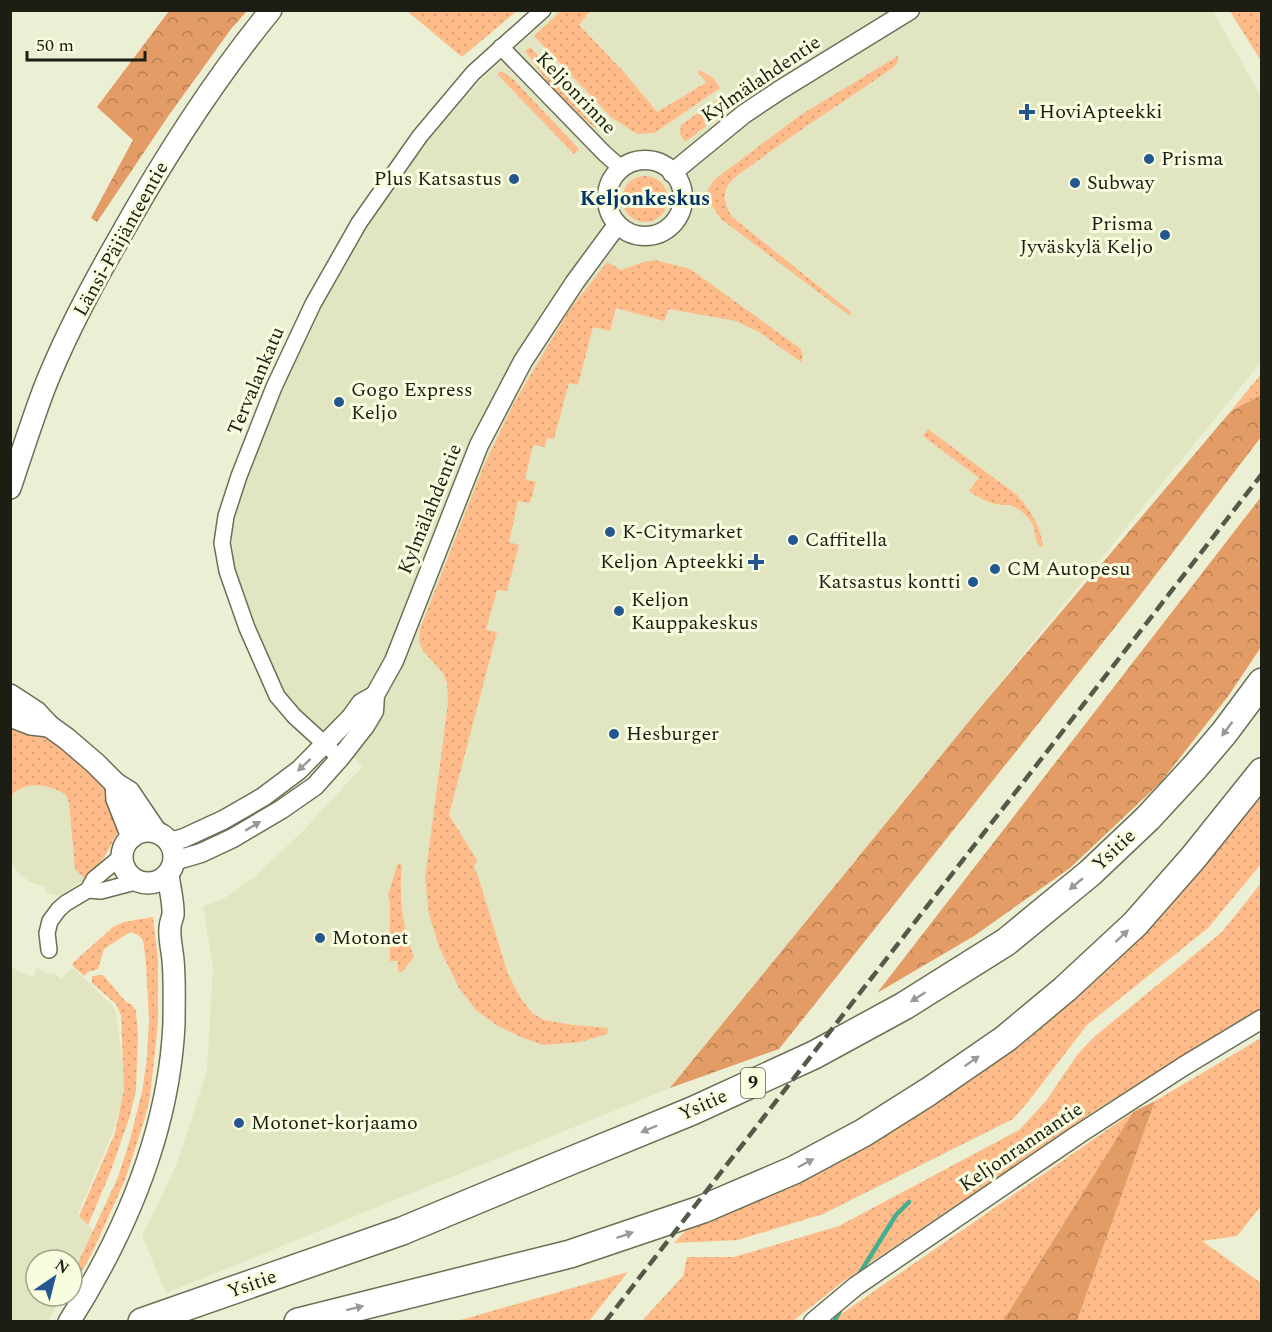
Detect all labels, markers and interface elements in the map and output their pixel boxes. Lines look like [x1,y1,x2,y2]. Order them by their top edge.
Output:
scale bar [27,24,146,62]
street label: Kylmälahdentie [695,28,827,130]
text: 50 m [36,32,74,59]
street label: Keljonrinne [529,45,623,141]
place label: HoviApteekki [1039,97,1163,127]
marker: HoviApteekki [1020,105,1034,119]
place label: Prisma [1161,144,1224,174]
marker: Prisma [1142,152,1156,166]
street label: Länsi-Päijänteentie [66,156,176,322]
place label: Plus Katsastus [374,164,502,194]
place label: Subway [1087,168,1156,198]
marker: Plus Katsastus [507,172,521,186]
marker: Subway [1068,176,1082,190]
district label: Keljonkeskus [580,183,710,215]
place label: Prisma Jyväskylä Keljo [1020,209,1153,262]
marker: Prisma Jyväskylä Keljo [1158,228,1172,242]
street label: Tervalankatu [220,322,292,440]
place label: Gogo Express Keljo [351,375,473,428]
marker: Gogo Express Keljo [332,395,346,409]
street label: Kylmälahdentie [390,439,470,579]
place label: K-Citymarket [622,517,743,547]
marker: K-Citymarket [603,525,617,539]
place label: Caffitella [805,525,888,555]
marker: Caffitella [786,533,800,547]
place label: Keljon Apteekki [600,547,744,577]
place label: CM Autopesu [1007,554,1130,584]
marker: Keljon Apteekki [749,555,763,569]
marker: CM Autopesu [988,562,1002,576]
place label: Katsastus kontti [818,567,961,597]
marker: Katsastus kontti [966,575,980,589]
place label: Keljon Kauppakeskus [631,585,758,638]
marker: Keljon Kauppakeskus [612,604,626,618]
place label: Hesburger [626,719,719,749]
one-way arrow [1221,722,1233,737]
marker: Hesburger [607,727,621,741]
one-way arrow [297,758,312,771]
one-way arrow [245,821,261,832]
street label: Ysitie [1085,822,1143,878]
one-way arrow [1069,877,1084,890]
place label: Motonet [332,923,408,953]
one-way arrow [1114,929,1129,943]
marker: Motonet [313,931,327,945]
one-way arrow [910,992,926,1003]
one-way arrow [964,1055,980,1067]
road number: 9 [741,1068,765,1098]
street label: Ysitie [674,1081,732,1129]
street label: Keljonrannantie [953,1094,1089,1200]
place label: Motonet-korjaamo [251,1108,418,1138]
marker: Motonet-korjaamo [232,1116,246,1130]
one-way arrow [640,1125,658,1134]
one-way arrow [798,1158,815,1168]
one-way arrow [617,1230,635,1240]
north arrow [24,1248,84,1308]
text: N [50,1253,74,1280]
street label: Ysitie [223,1262,281,1306]
one-way arrow [346,1302,364,1312]

